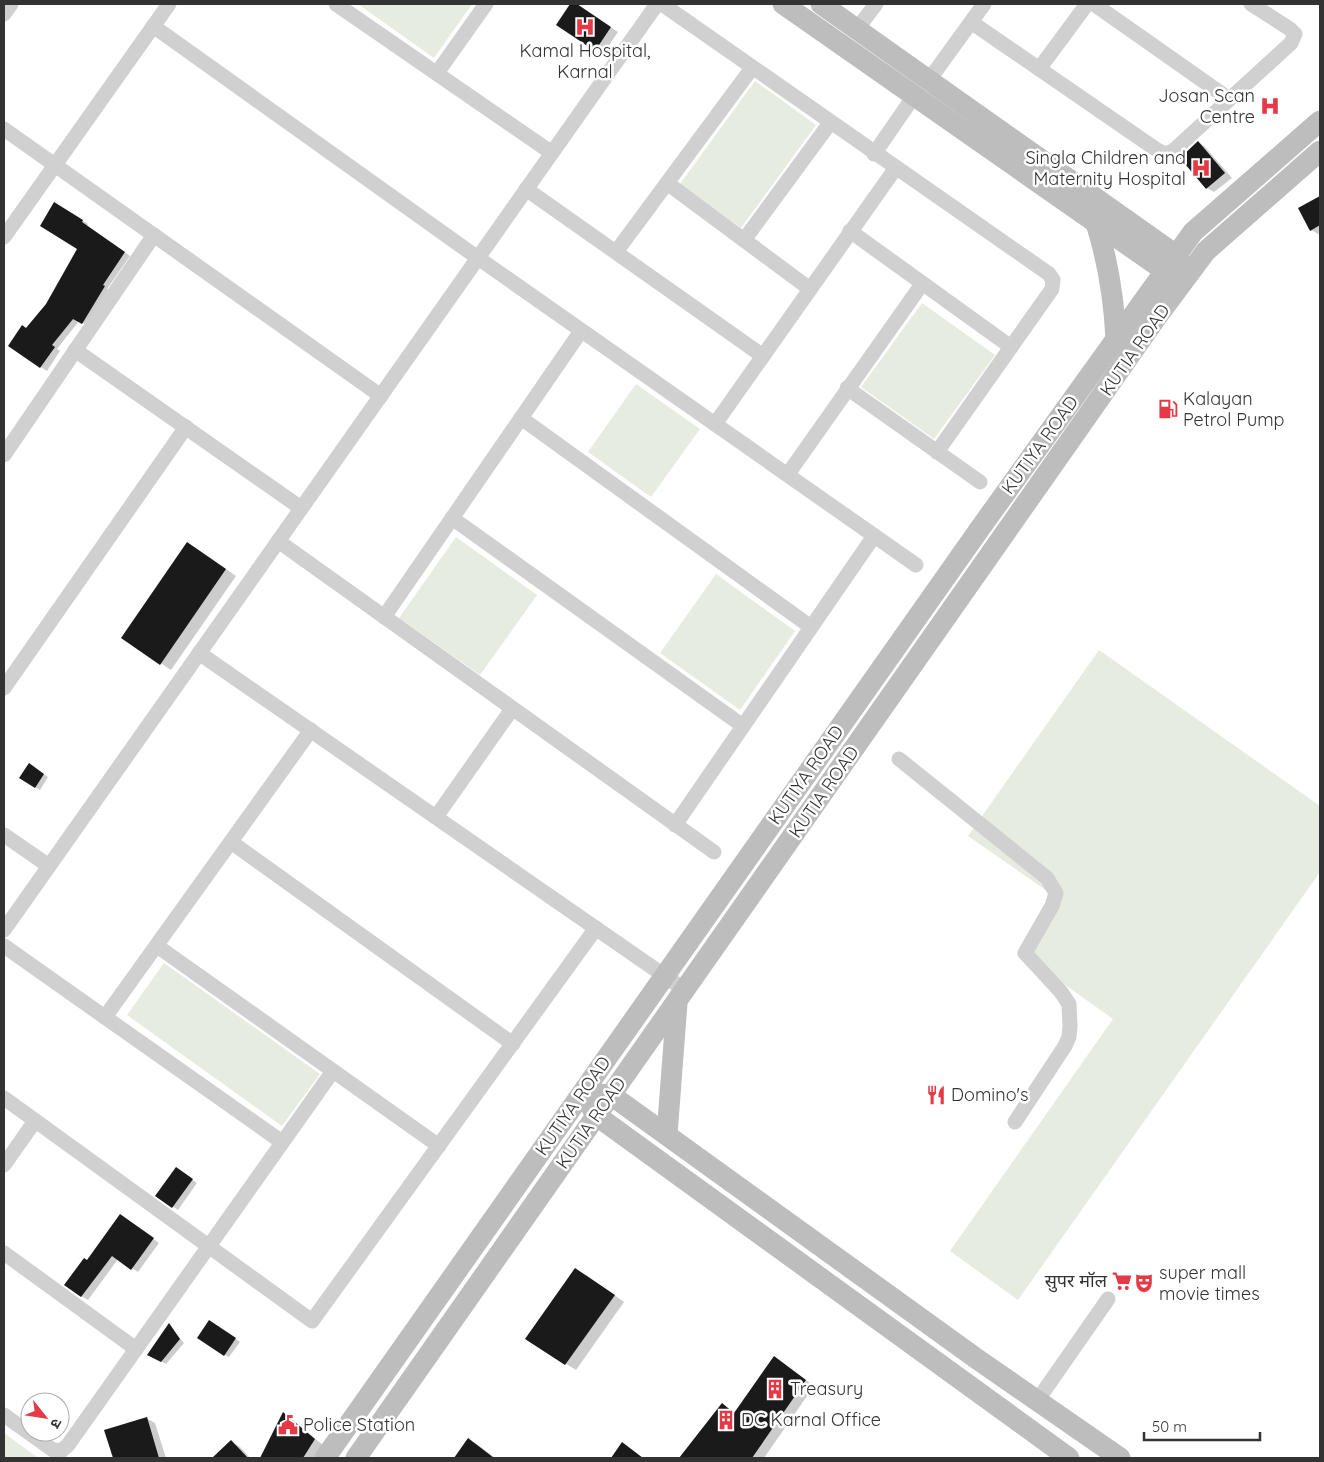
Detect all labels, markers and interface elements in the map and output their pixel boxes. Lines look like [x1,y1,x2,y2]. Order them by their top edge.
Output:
hospital icon: Kamal Hospital, Karnal [574,16,596,38]
place label: Kamal Hospital, Karnal [519,39,651,83]
place label: Josan Scan Centre [1158,84,1255,128]
hospital icon: Josan Scan Centre [1259,95,1281,117]
place label: Singla Children and Maternity Hospital [1025,146,1186,190]
hospital icon: Singla Children and Maternity Hospital [1190,157,1212,179]
street label: KUTIA ROAD [1095,299,1175,400]
place label: Kalayan Petrol Pump [1183,387,1285,431]
street label: KUTIYA ROAD [996,391,1083,498]
fuel station icon: Kalayan Petrol Pump [1157,398,1179,420]
street label: KUTIYA ROAD [763,721,848,829]
street label: KUTIA ROAD [784,741,864,842]
street label: KUTIYA ROAD [530,1052,615,1160]
street label: KUTIA ROAD [551,1072,631,1173]
place label: Domino's [951,1083,1028,1106]
restaurant icon: Domino's [925,1084,947,1106]
place label: super mall movie times [1159,1261,1260,1305]
place label: सुपर मॉल [1045,1269,1108,1293]
supermarket icon: सुपर मॉल [1111,1270,1133,1292]
theatre icon: super mall movie times [1133,1272,1155,1294]
place label: Treasury [790,1377,863,1400]
building icon: Treasury [764,1378,786,1400]
north arrow [20,1392,70,1442]
place label: DC Karnal Office [741,1408,881,1431]
building icon: DC Karnal Office [715,1409,737,1431]
scale bar [1144,1410,1260,1442]
place label: Police Station [303,1413,415,1436]
public building icon: Police Station [277,1414,299,1436]
text: उ [46,1415,66,1432]
text: 50 m [1152,1417,1187,1436]

